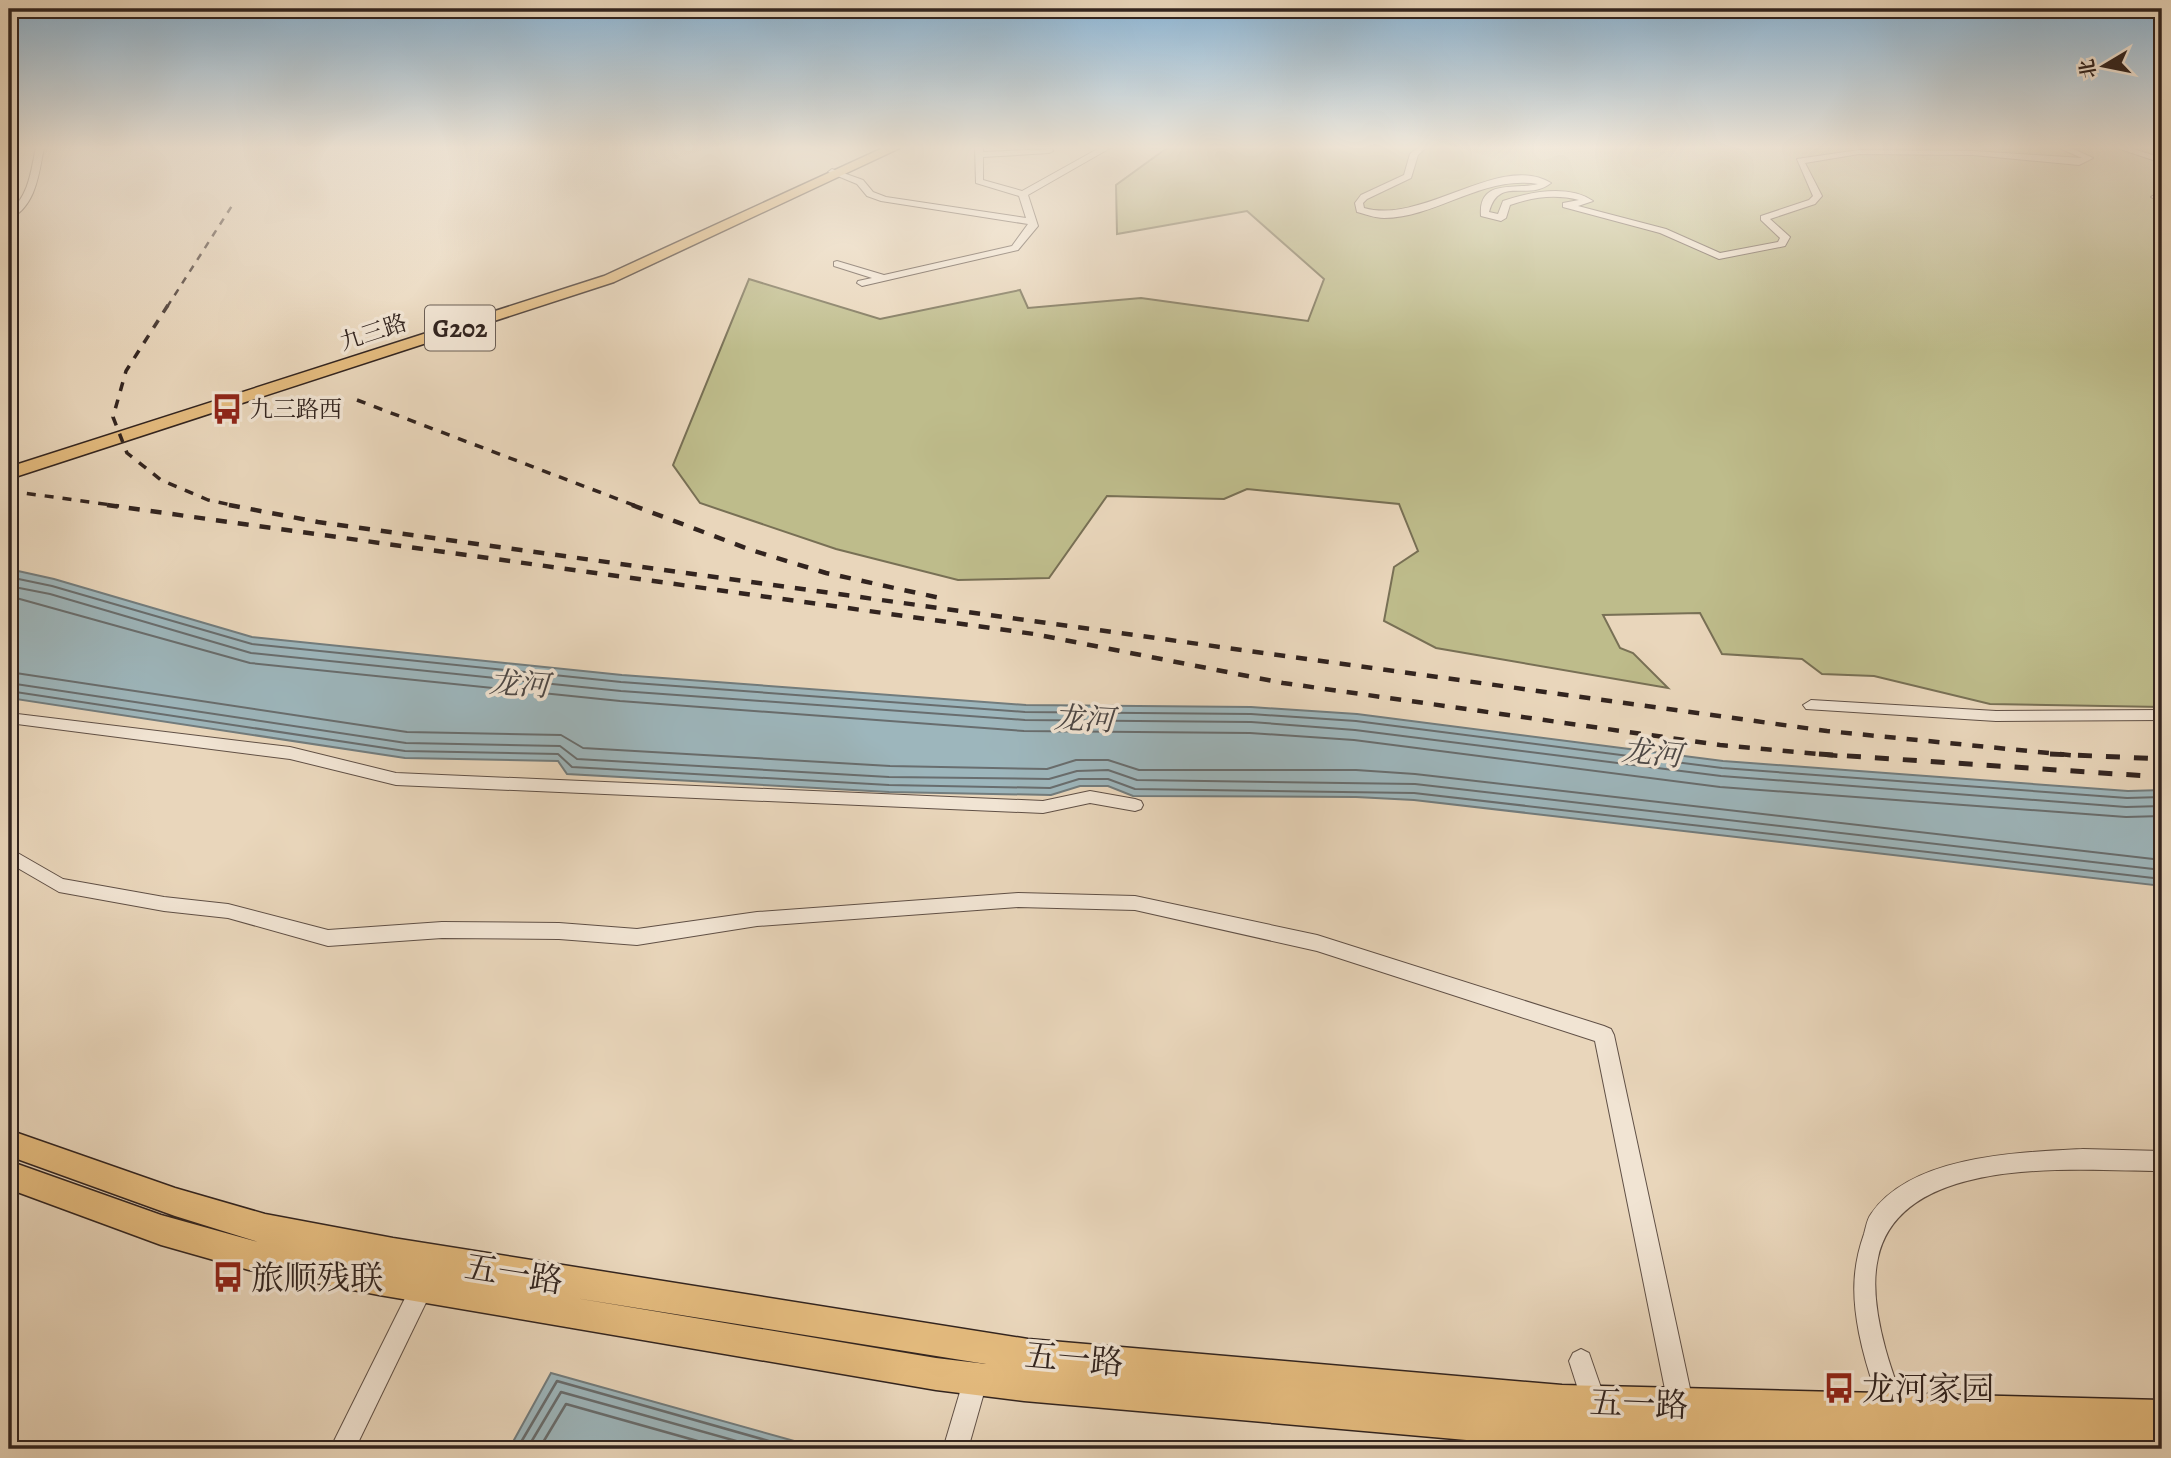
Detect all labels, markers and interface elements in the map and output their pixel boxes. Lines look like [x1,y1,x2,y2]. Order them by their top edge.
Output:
north arrow [2070,32,2140,102]
text: 北 [2074,57,2103,80]
road number: G202 [425,306,495,350]
street label: 九三路 [336,307,411,358]
bus stop icon: 九三路西 [210,392,244,426]
place label: 九三路西 [250,394,342,425]
water label: 龙河 [488,662,555,706]
water label: 龙河 [1053,697,1120,741]
water label: 龙河 [1620,730,1689,777]
street label: 五一路 [462,1244,566,1303]
place label: 旅顺残联 [251,1255,383,1300]
bus stop icon: 旅顺残联 [211,1260,245,1294]
street label: 五一路 [1023,1332,1125,1385]
place label: 龙河家园 [1862,1366,1994,1411]
bus stop icon: 龙河家园 [1822,1371,1856,1405]
street label: 五一路 [1589,1379,1689,1428]

